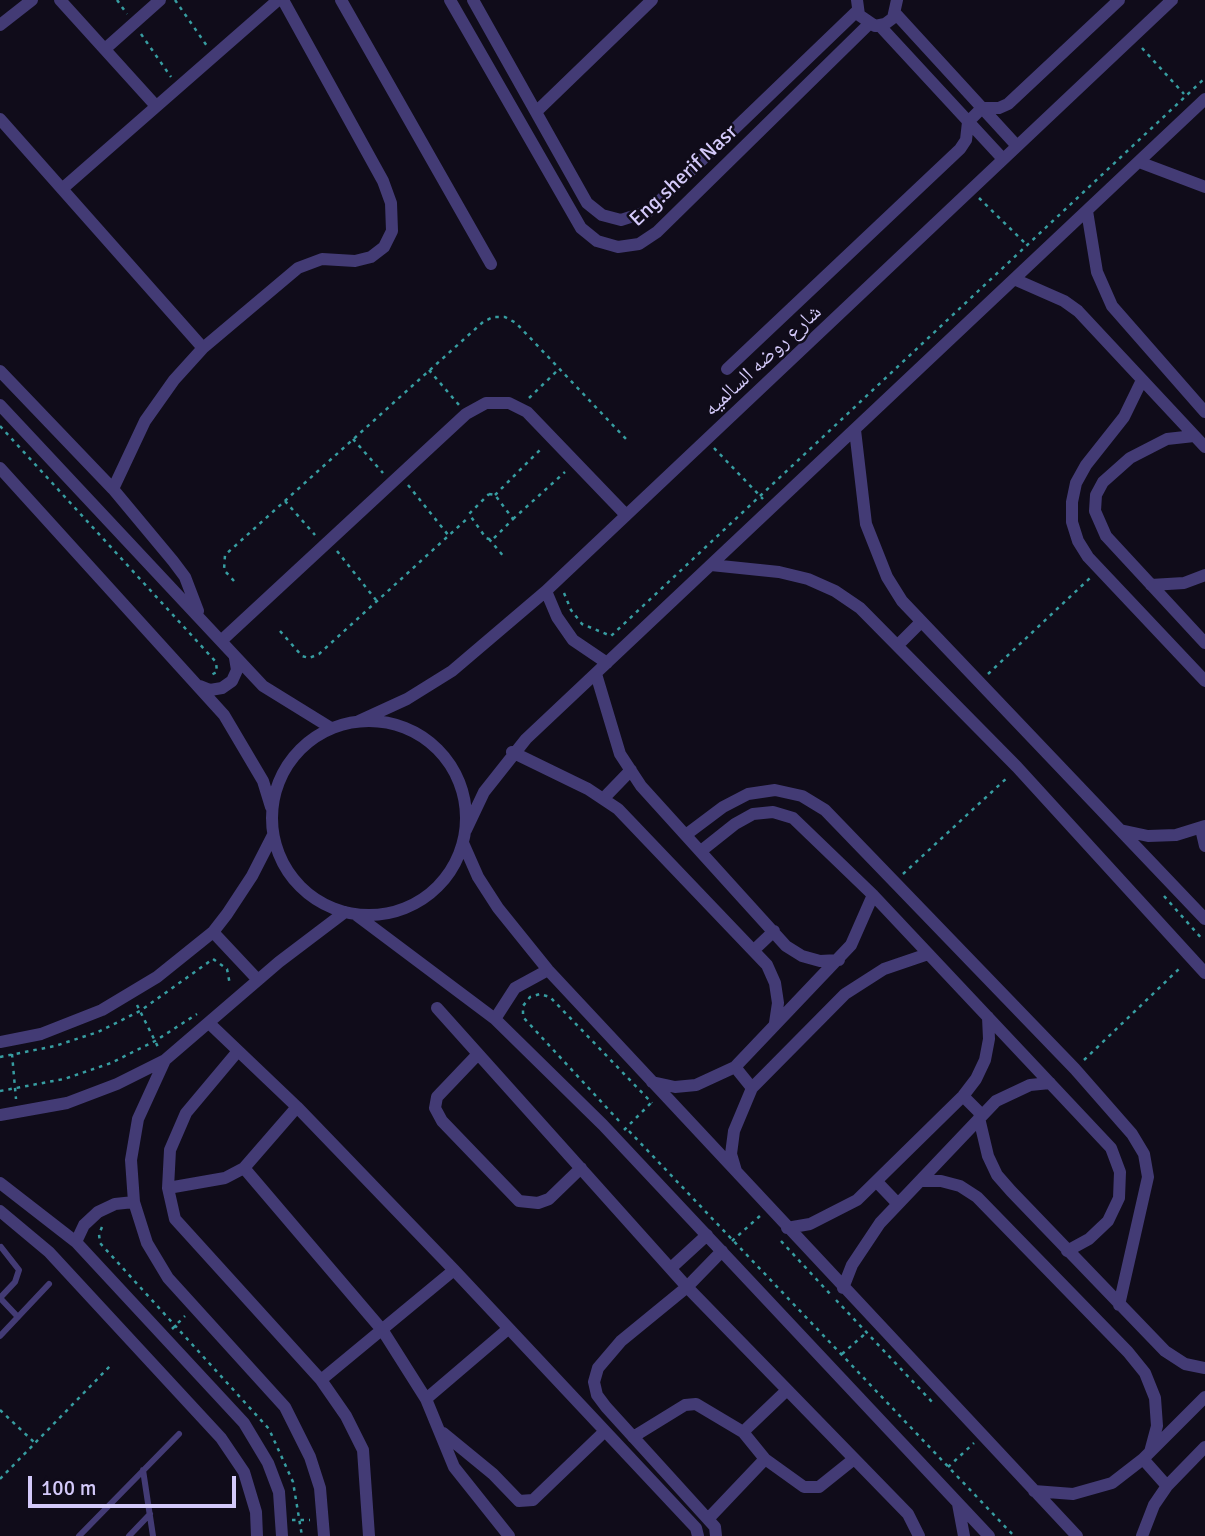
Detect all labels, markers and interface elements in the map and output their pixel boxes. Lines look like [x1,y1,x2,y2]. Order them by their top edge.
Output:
street label: Eng.sherif Nasr [625,120,743,232]
street label: شارع روضه السالميه [699,300,827,422]
scale bar [32,1462,240,1506]
text: 100 m [41,1475,96,1501]

